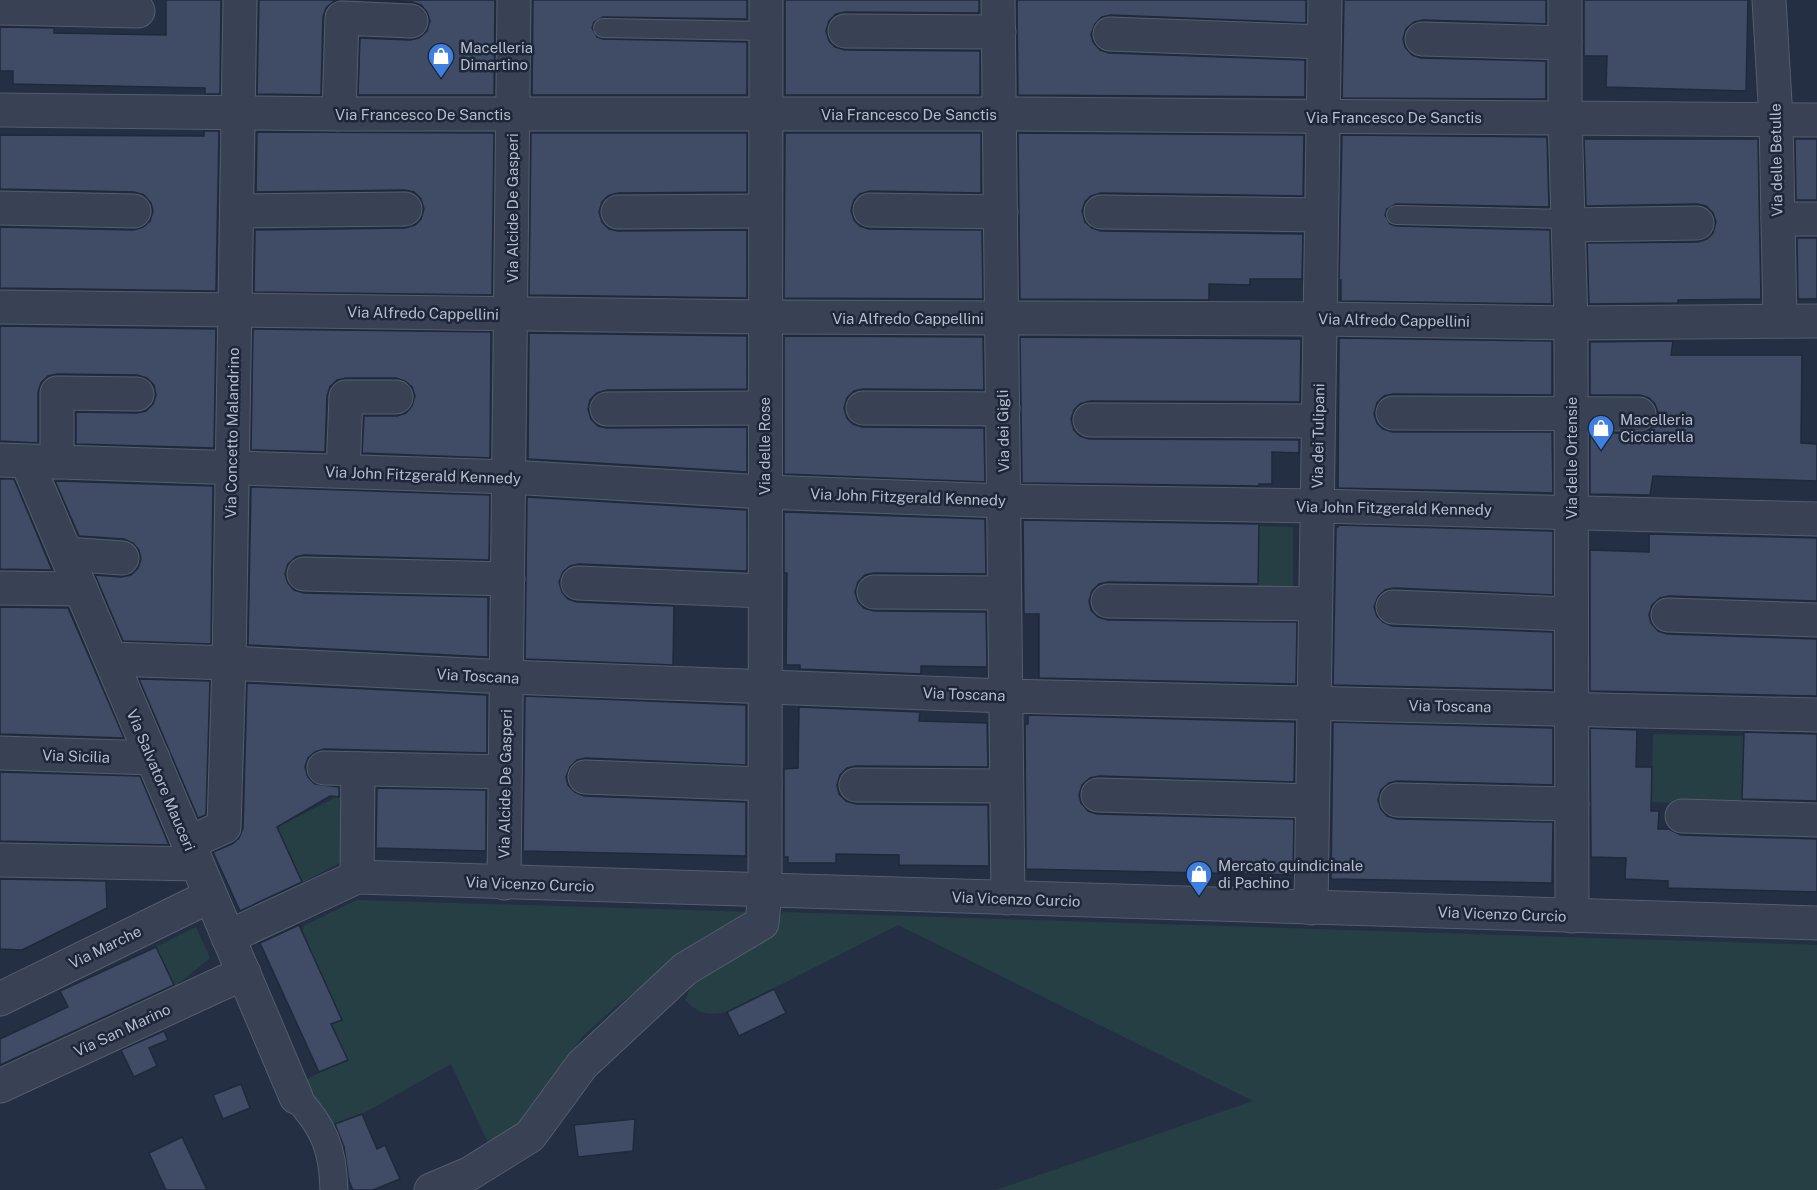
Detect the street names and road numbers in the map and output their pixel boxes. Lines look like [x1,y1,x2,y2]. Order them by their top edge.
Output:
street label: Via delle Betulle [1767,103,1785,217]
street label: Via Francesco De Sanctis [335,106,511,123]
street label: Via Francesco De Sanctis [821,106,997,123]
street label: Via Francesco De Sanctis [1306,109,1482,126]
street label: Via Alcide De Gasperi [504,133,521,283]
street label: Via Alfredo Cappellini [347,303,499,323]
street label: Via Alfredo Cappellini [832,310,984,327]
street label: Via Alfredo Cappellini [1318,310,1470,330]
street label: Via Concetto Malandrino [222,347,242,519]
street label: Via dei Tulipani [1309,383,1327,489]
street label: Via dei Gigli [994,390,1012,472]
street label: Via delle Rose [756,397,773,495]
street label: Via delle Ortensie [1563,397,1580,519]
street label: Via John Fitzgerald Kennedy [325,463,521,487]
street label: Via John Fitzgerald Kennedy [810,485,1006,509]
street label: Via John Fitzgerald Kennedy [1296,498,1492,518]
street label: Via Toscana [436,665,520,687]
street label: Via Toscana [922,684,1006,704]
street label: Via Toscana [1408,697,1492,715]
street label: Via Salvatore Mauceri [123,707,199,853]
street label: Via Alcide De Gasperi [495,709,515,859]
street label: Via Sicilia [42,746,110,766]
street label: Via Vicenzo Curcio [465,873,595,895]
street label: Via Vicenzo Curcio [951,888,1081,910]
street label: Via Vicenzo Curcio [1437,903,1567,925]
street label: Via Marche [66,922,144,972]
street label: Via San Marino [71,1000,173,1060]

